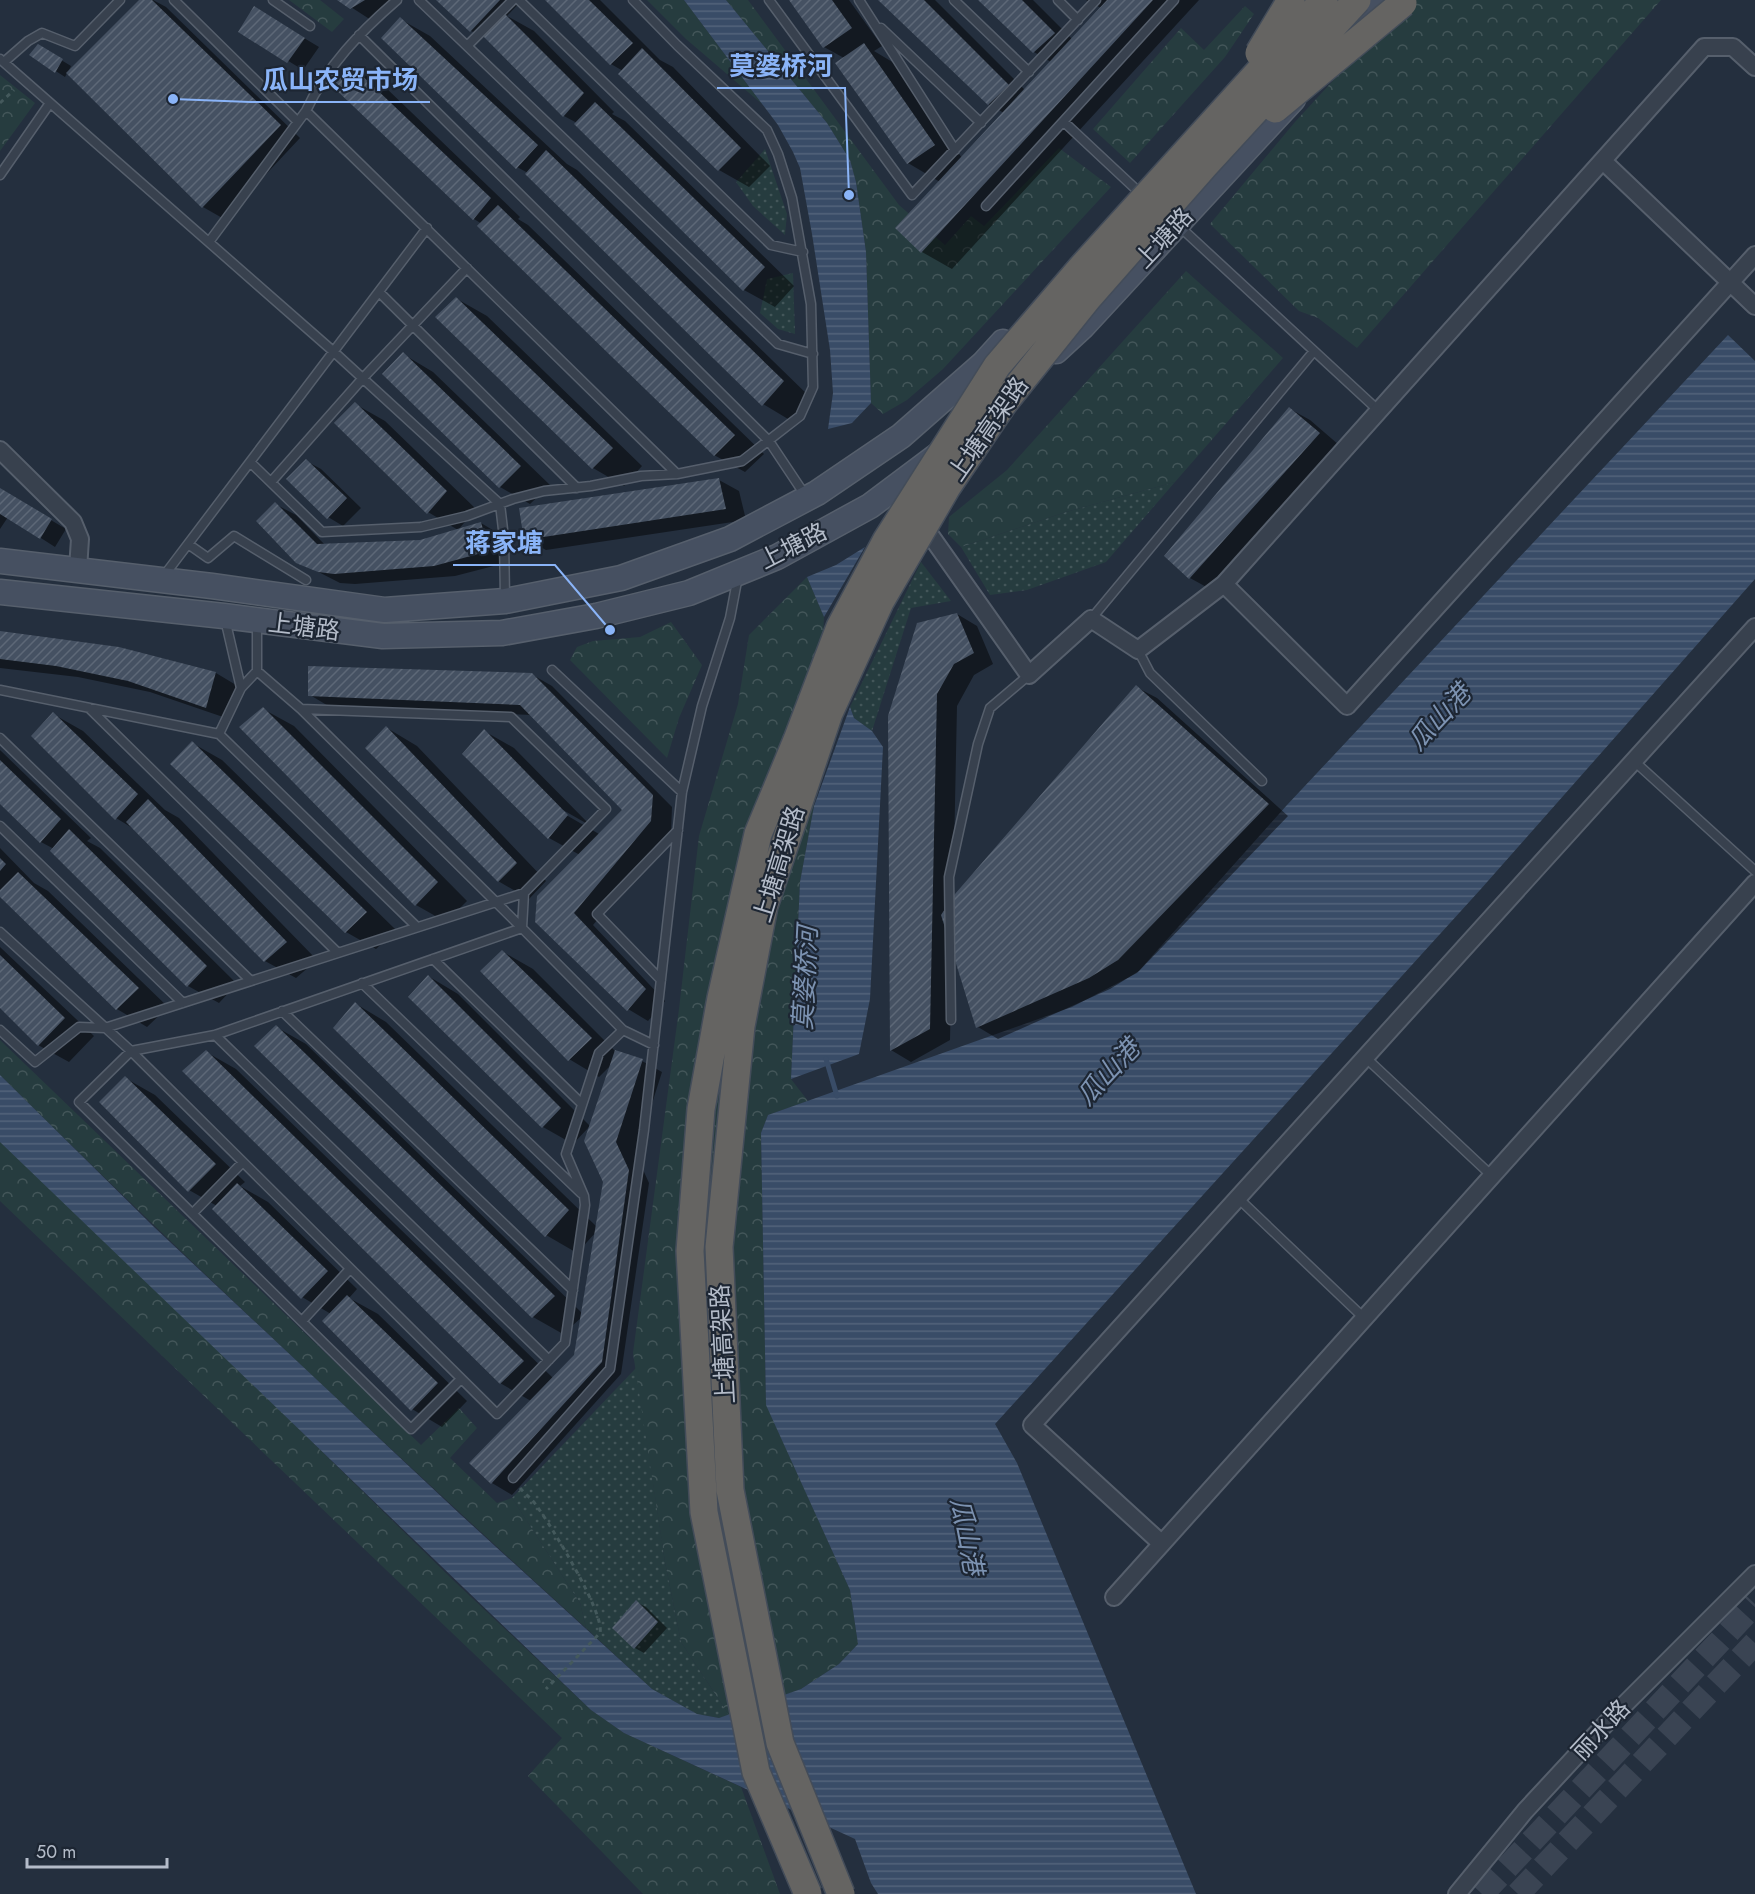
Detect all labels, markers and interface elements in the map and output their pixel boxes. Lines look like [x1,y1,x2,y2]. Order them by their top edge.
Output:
callout: 莫婆桥河 [717,44,845,88]
text: 莫婆桥河 [729,47,833,85]
callout: 瓜山农贸市场 [250,58,430,102]
text: 瓜山农贸市场 [262,61,418,99]
street label: 上塘路 [1126,199,1201,276]
street label: 上塘高架路 [939,370,1036,488]
street label: 上塘路 [753,514,833,577]
callout: 蒋家塘 [453,521,555,565]
text: 蒋家塘 [465,524,543,562]
street label: 上塘路 [266,605,342,648]
water label: 瓜山港 [1399,673,1482,758]
street label: 上塘高架路 [744,801,813,926]
water label: 莫婆桥河 [783,920,827,1031]
water label: 瓜山港 [1068,1028,1151,1113]
street label: 上塘高架路 [702,1283,743,1405]
water label: 瓜山港 [941,1494,994,1582]
street label: 丽水路 [1563,1691,1638,1768]
scale bar [27,1831,166,1869]
text: 50 m [36,1839,76,1865]

